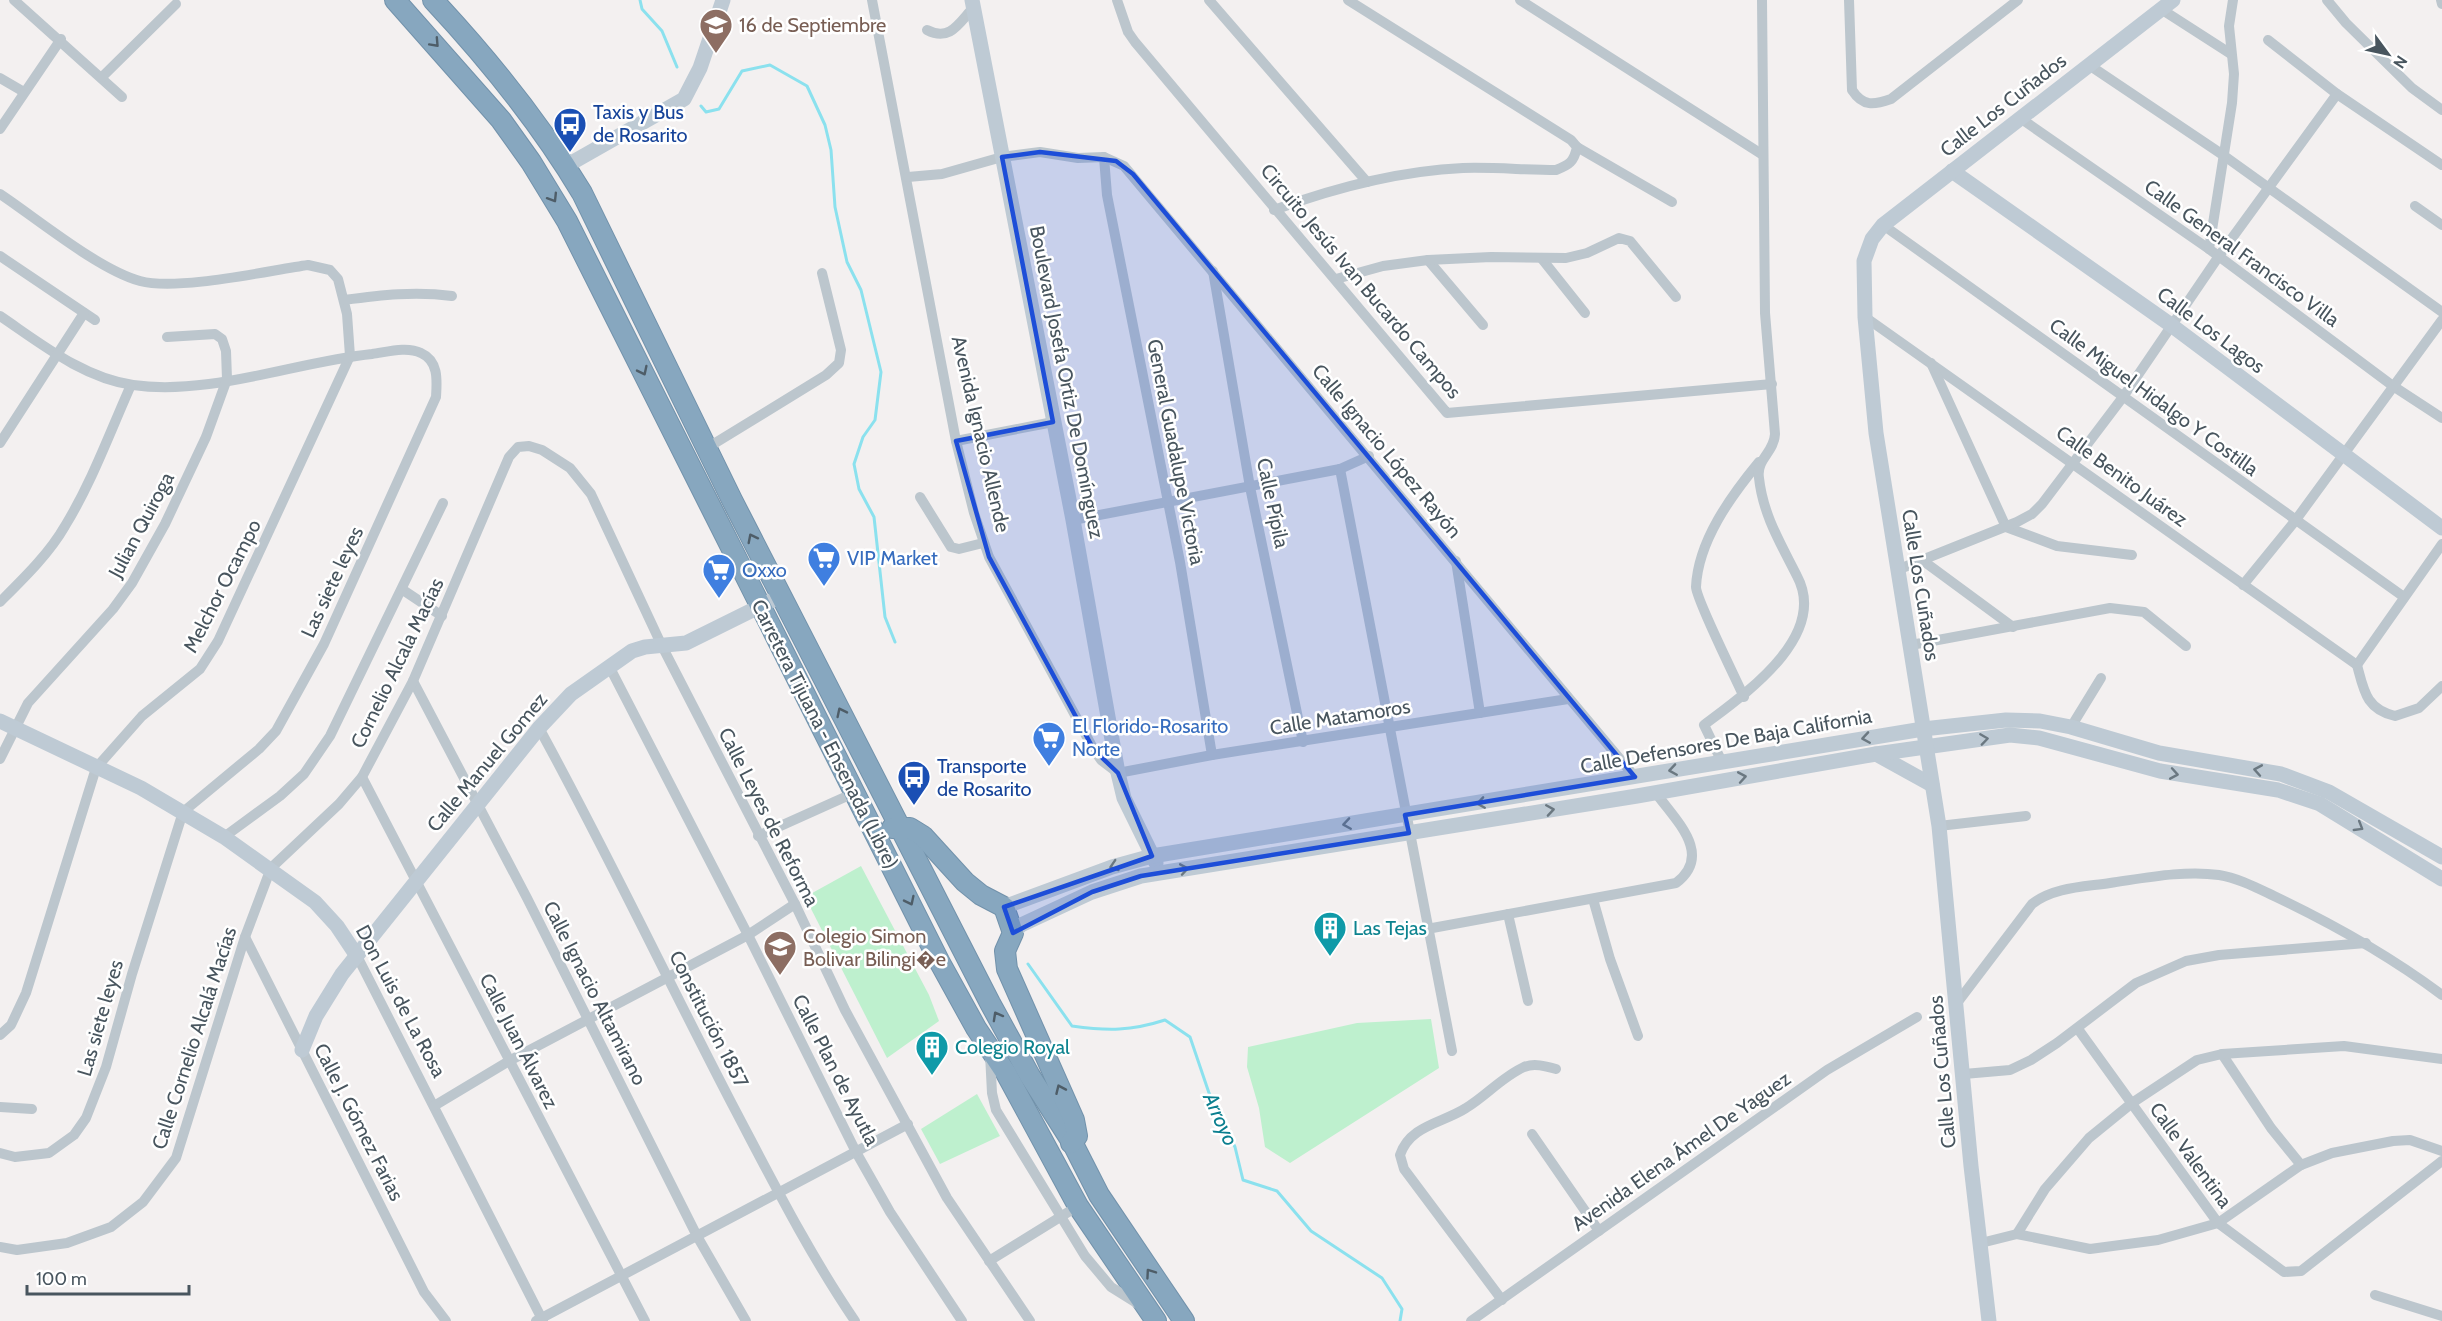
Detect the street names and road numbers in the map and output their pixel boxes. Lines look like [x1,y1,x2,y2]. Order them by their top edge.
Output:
street label: Calle Los Cuñados [1935,48,2071,162]
street label: Circuito Jesús Ivan Bucardo Campos [1256,159,1466,403]
street label: Calle General Francisco Villa [2140,174,2344,332]
street label: Boulevard Josefa Ortiz De Domínguez [1025,224,1109,540]
street label: Calle Los Lagos [2152,282,2270,378]
street label: Calle Miguel Hidalgo Y Costilla [2045,313,2263,481]
street label: Avenida Ignacio Allende [947,333,1015,535]
street label: General Guadalupe Victoria [1142,337,1210,567]
street label: Calle Ignacio López Rayón [1307,359,1467,543]
street label: Calle Benito Juárez [2052,420,2192,532]
street label: Calle Pípila [1252,456,1294,551]
street label: Julian Quiroga [103,468,179,583]
street label: Calle Los Cuñados [1897,507,1945,663]
street label: Melchor Ocampo [178,515,266,657]
street label: Las siete leyes [296,523,368,641]
street label: Cornelio Alcala Macías [345,574,449,752]
street label: Carretera Tijuana - Ensenada (Libre) [746,595,904,873]
street label: Calle Manuel Gomez [422,687,552,837]
street label: Calle Matamoros [1268,694,1412,740]
street label: Calle Defensores De Baja California [1578,703,1874,778]
street label: Calle Leyes de Reforma [713,724,825,911]
street label: Calle Ignacio Altamirano [538,897,652,1089]
street label: Don Luis de La Rosa [351,921,451,1082]
street label: Calle Cornelio Alcalá Macías [147,924,241,1152]
street label: Constitución 1857 [664,947,754,1091]
street label: Las siete leyes [72,957,128,1079]
street label: Calle Juan Álvarez [475,969,563,1113]
street label: Calle Plan de Ayutla [788,990,885,1150]
street label: Calle Los Cuñados [1923,995,1961,1149]
street label: Calle J. Gómez Farias [309,1039,409,1205]
street label: Avenida Elena Ámel De Yaguez [1567,1066,1795,1236]
street label: Calle Valentina [2145,1098,2238,1213]

